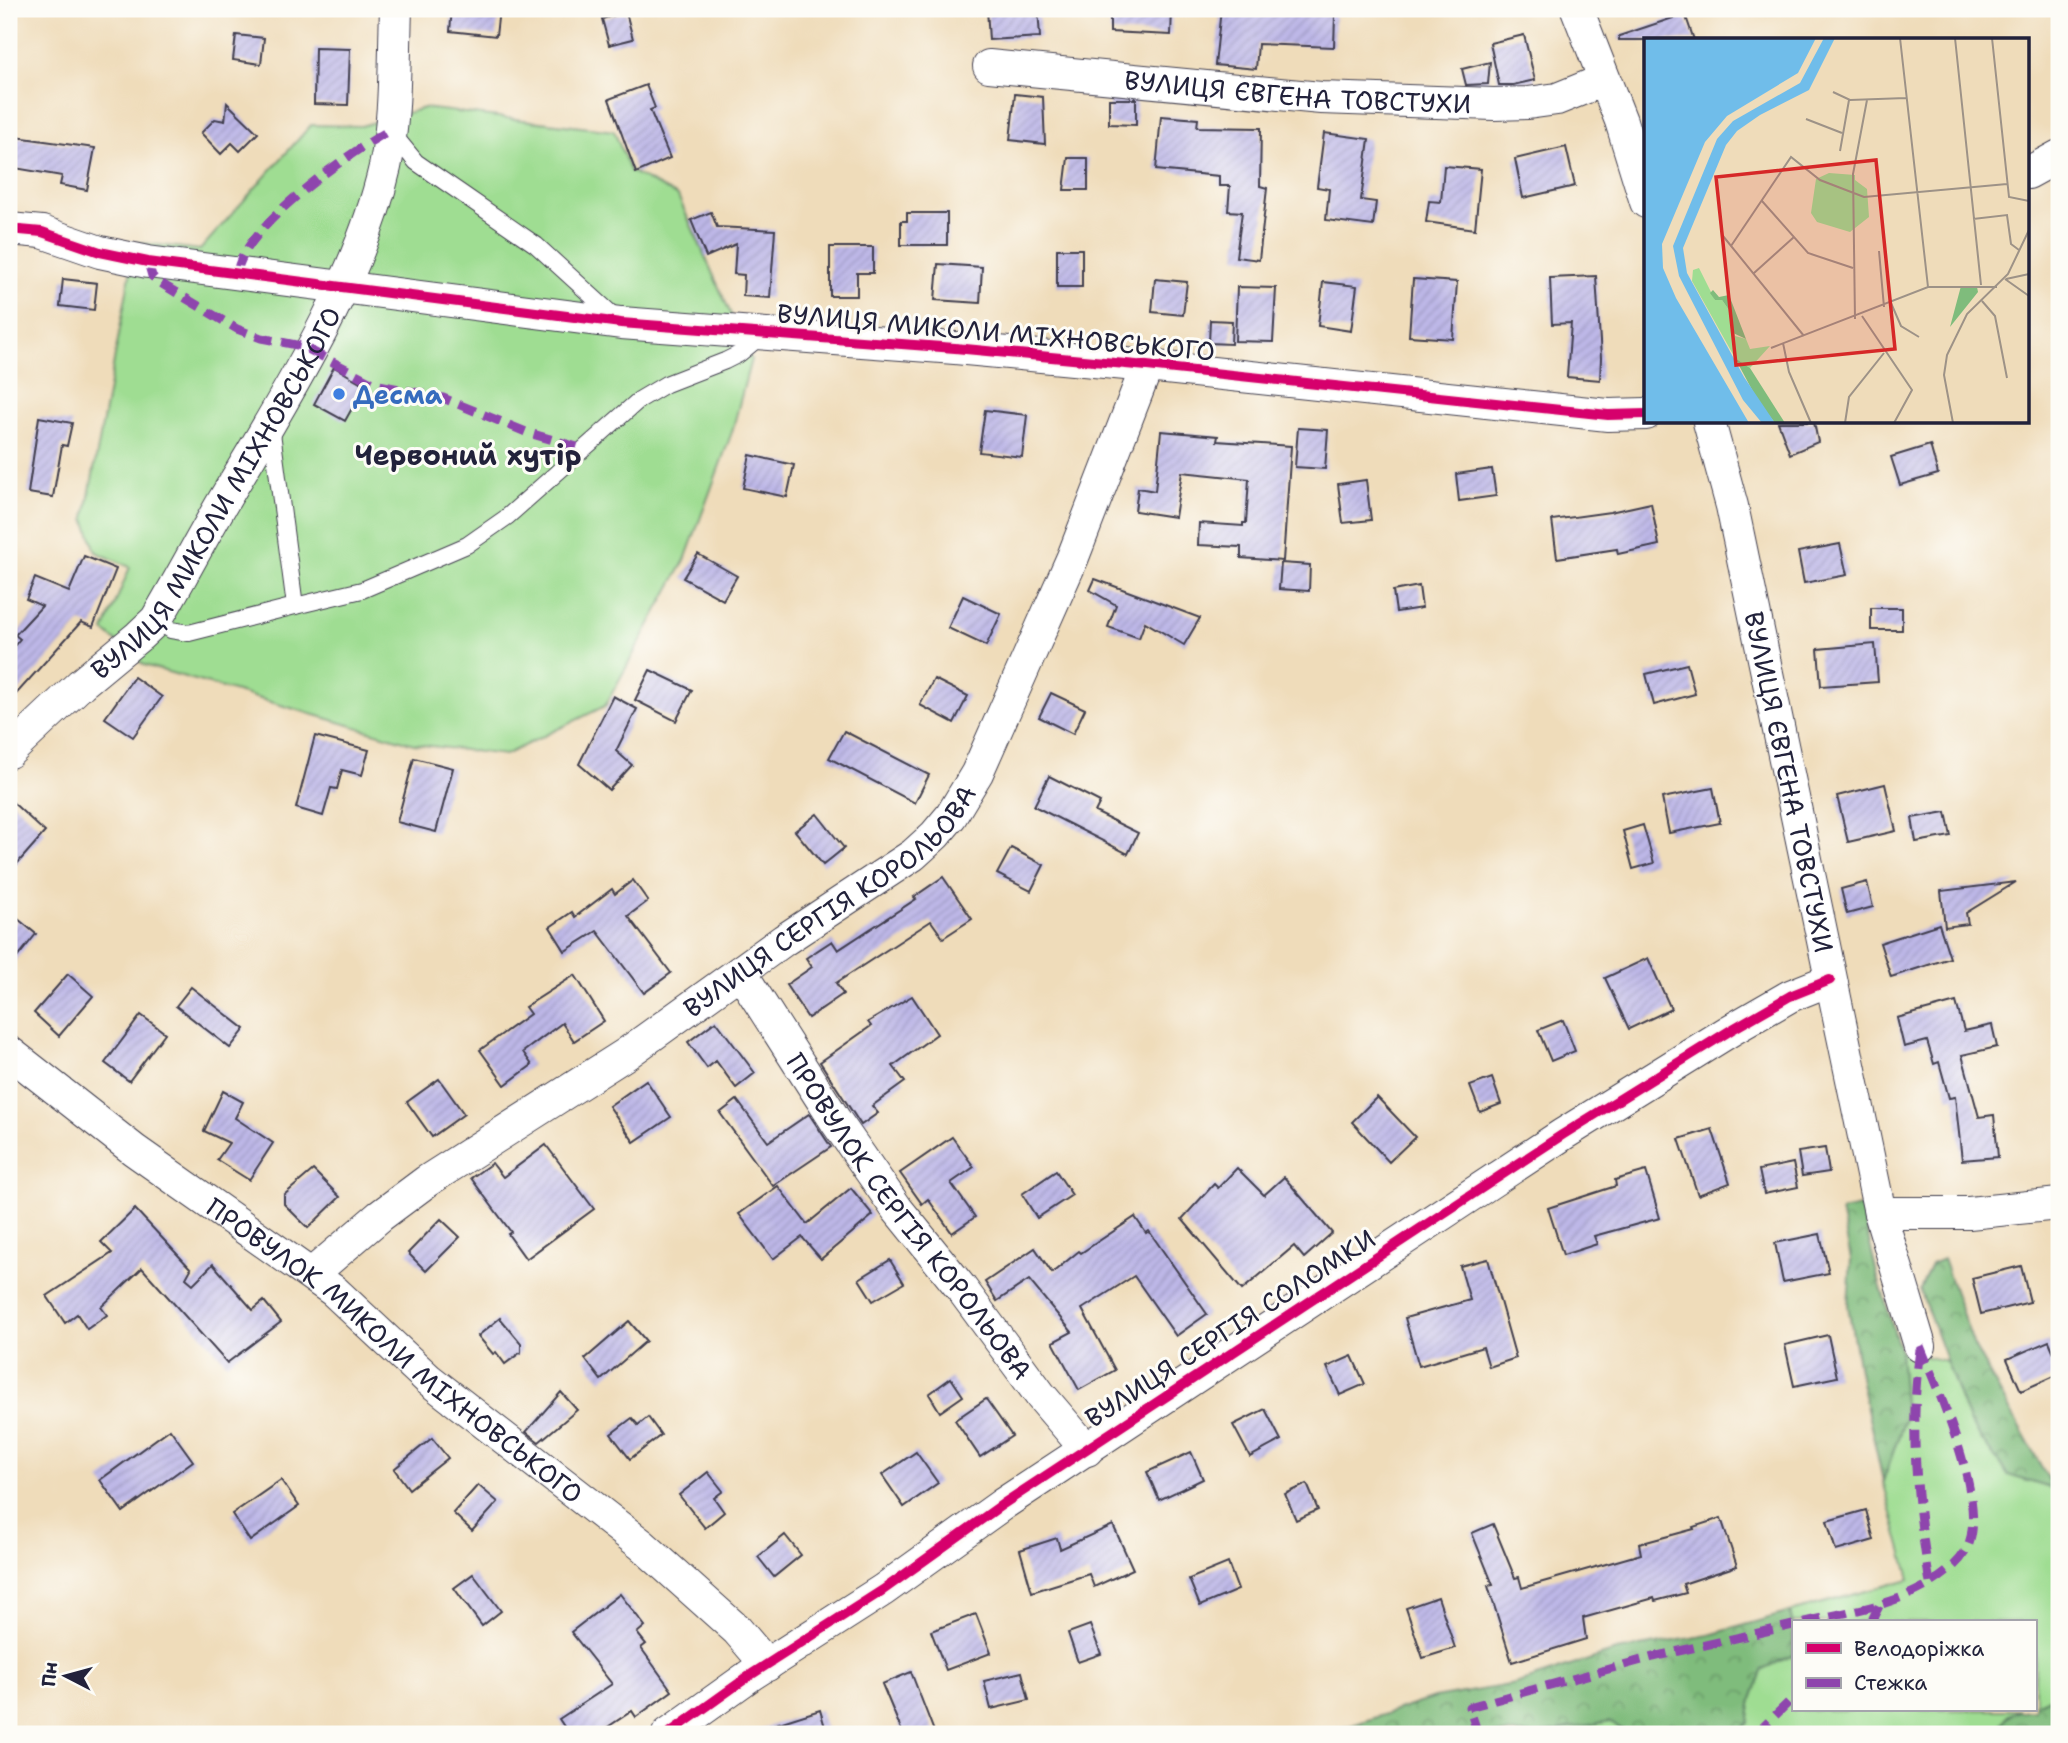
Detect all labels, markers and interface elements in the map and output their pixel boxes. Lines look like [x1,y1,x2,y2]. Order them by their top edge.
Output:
inset map [1644,38,2030,424]
street label: ВУЛИЦЯ ЄВГЕНА ТОВСТУХИ [1123,62,1472,121]
street label: ВУЛИЦЯ МИКОЛИ МІХНОВСЬКОГО [776,295,1216,369]
street label: ВУЛИЦЯ МИКОЛИ МІХНОВСЬКОГО [83,301,348,687]
place label: Десма [353,377,443,412]
marker: Десма [331,386,347,402]
district label: Червоний хутір [355,436,581,474]
street label: ВУЛИЦЯ ЄВГЕНА ТОВСТУХИ [1737,608,1843,956]
street label: ВУЛИЦЯ СЕРГІЯ КОРОЛЬОВА [676,778,983,1025]
street label: ПРОВУЛОК СЕРГІЯ КОРОЛЬОВА [779,1046,1040,1387]
street label: ПРОВУЛОК МИКОЛИ МІХНОВСЬКОГО [200,1189,591,1511]
street label: ВУЛИЦЯ СЕРГІЯ СОЛОМКИ [1078,1221,1382,1435]
legend [1792,1620,2036,1712]
text: Велодоріжка [1854,1635,1984,1663]
north arrow [32,1642,102,1712]
text: Пн [36,1660,63,1688]
text: Стежка [1854,1669,1927,1697]

